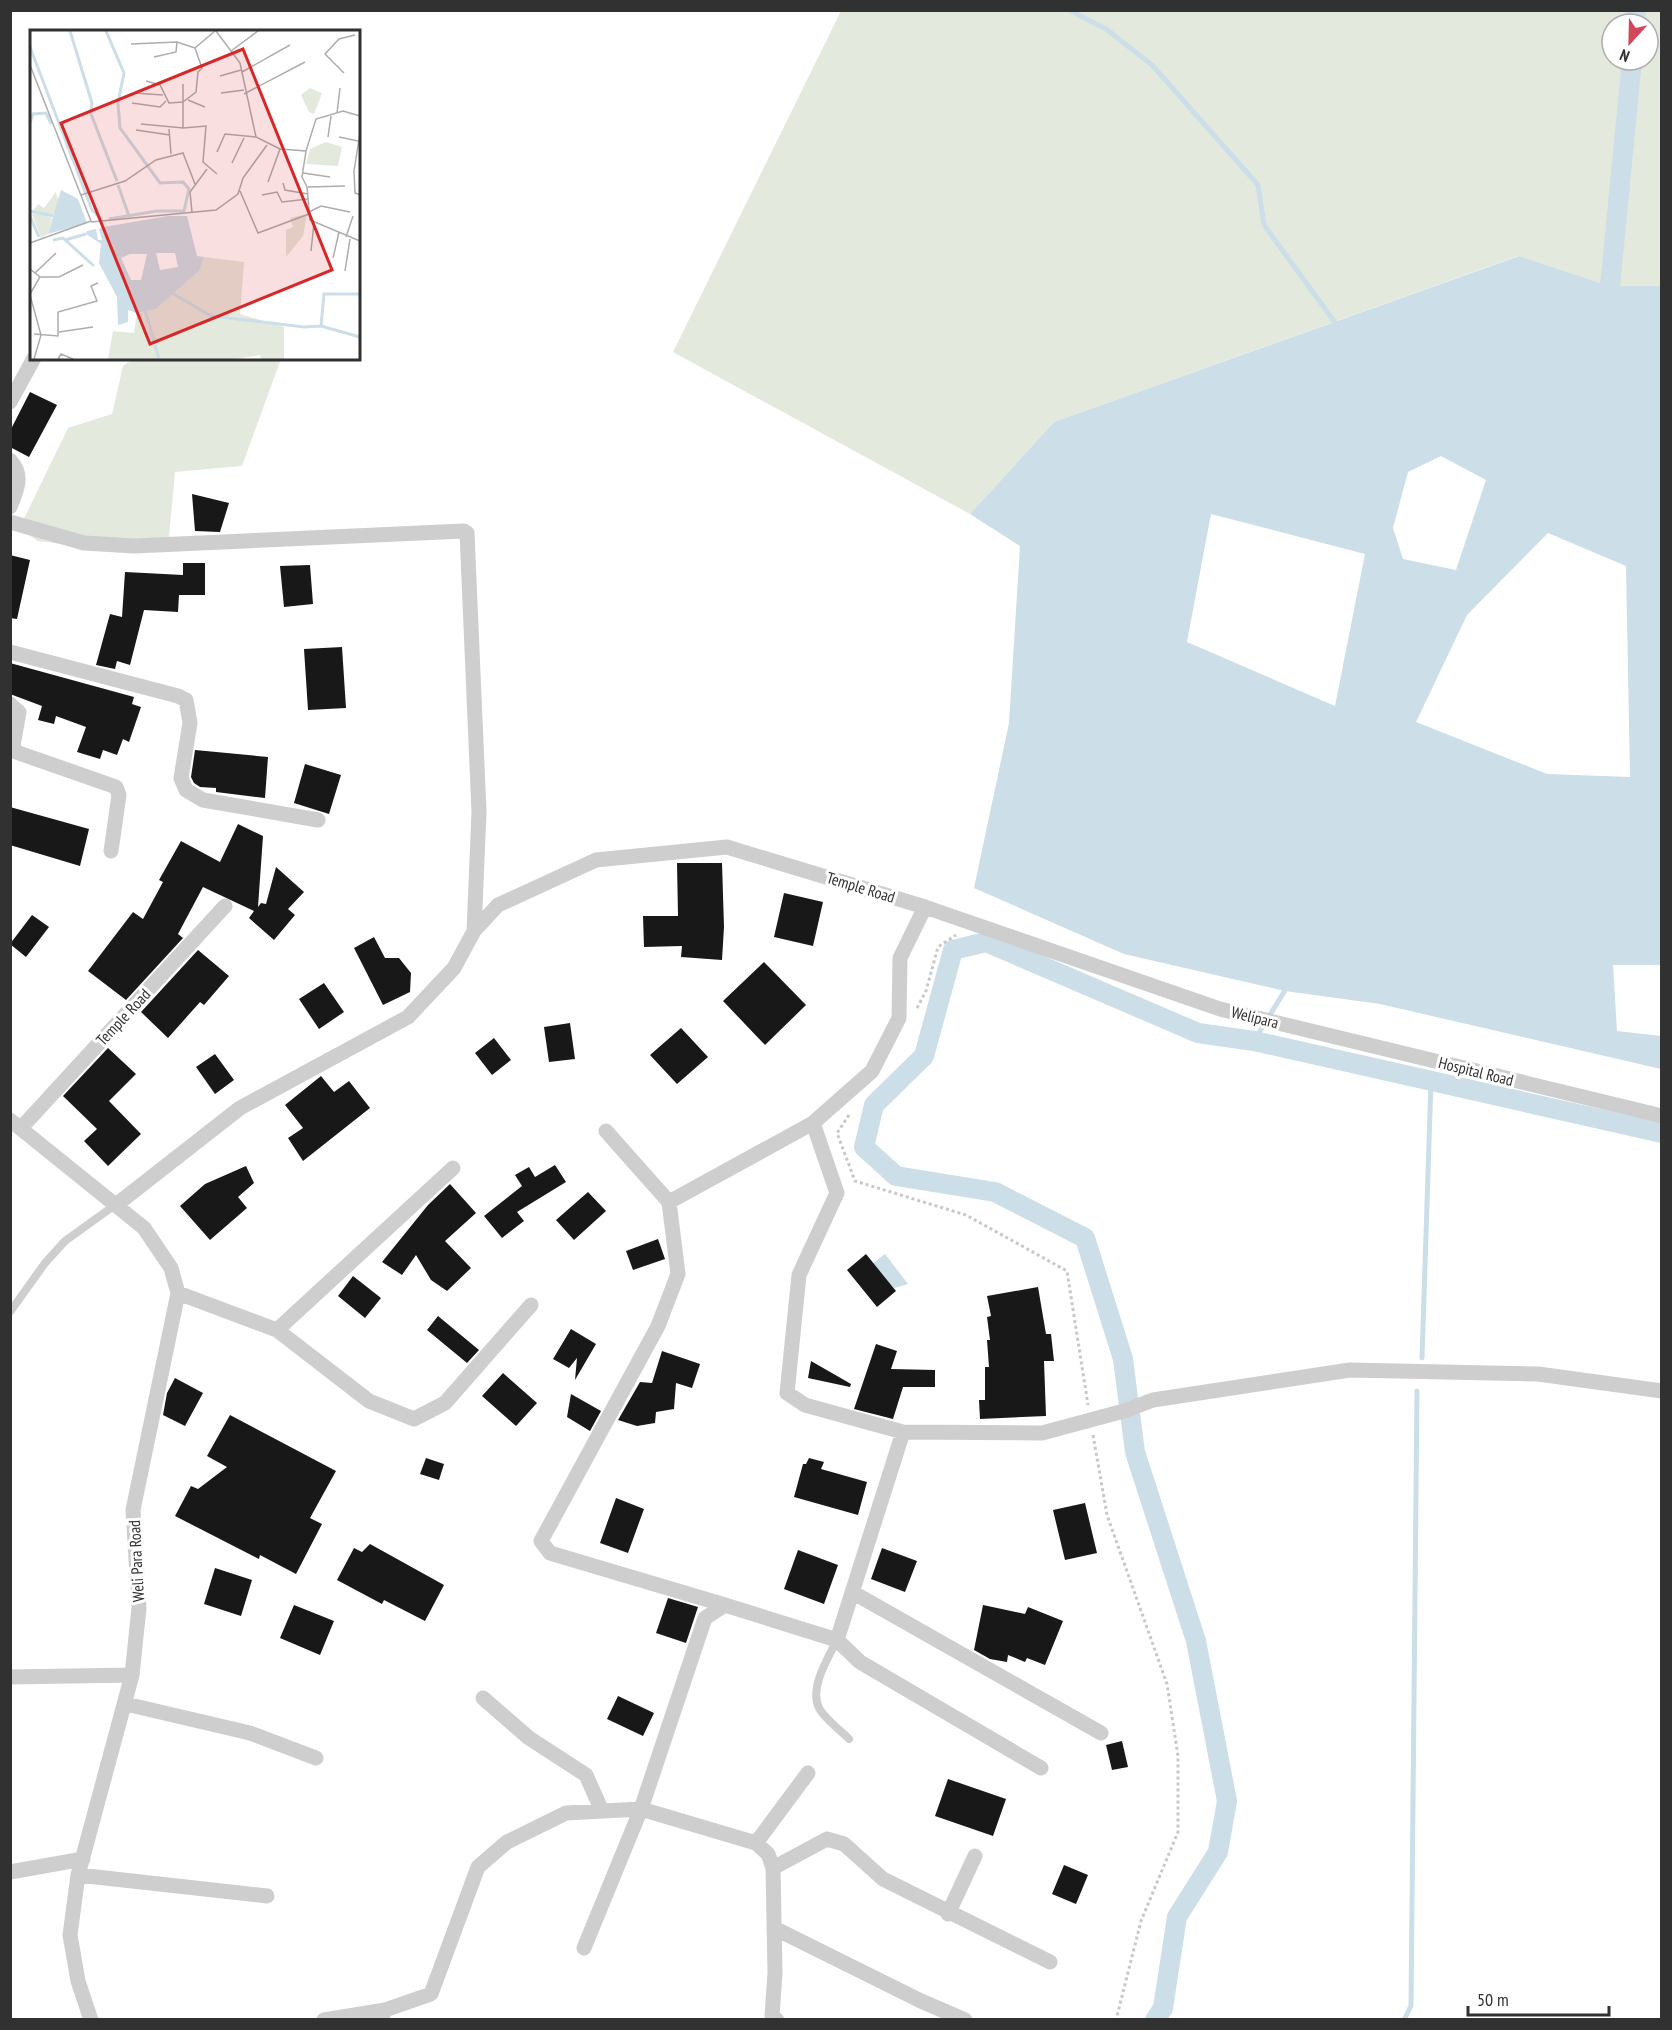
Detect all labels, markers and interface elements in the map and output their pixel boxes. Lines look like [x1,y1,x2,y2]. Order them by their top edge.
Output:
north arrow [1600,12,1660,72]
inset map [30,30,360,360]
text: N [1617,45,1632,67]
street label: Temple Road [824,867,898,907]
street label: Temple Road [92,984,154,1050]
street label: Welipara [1229,1001,1281,1033]
street label: Hospital Road [1436,1052,1516,1090]
street label: Weli Para Road [124,1519,148,1602]
scale bar [1468,1979,1609,2017]
text: 50 m [1477,1988,1509,2011]

